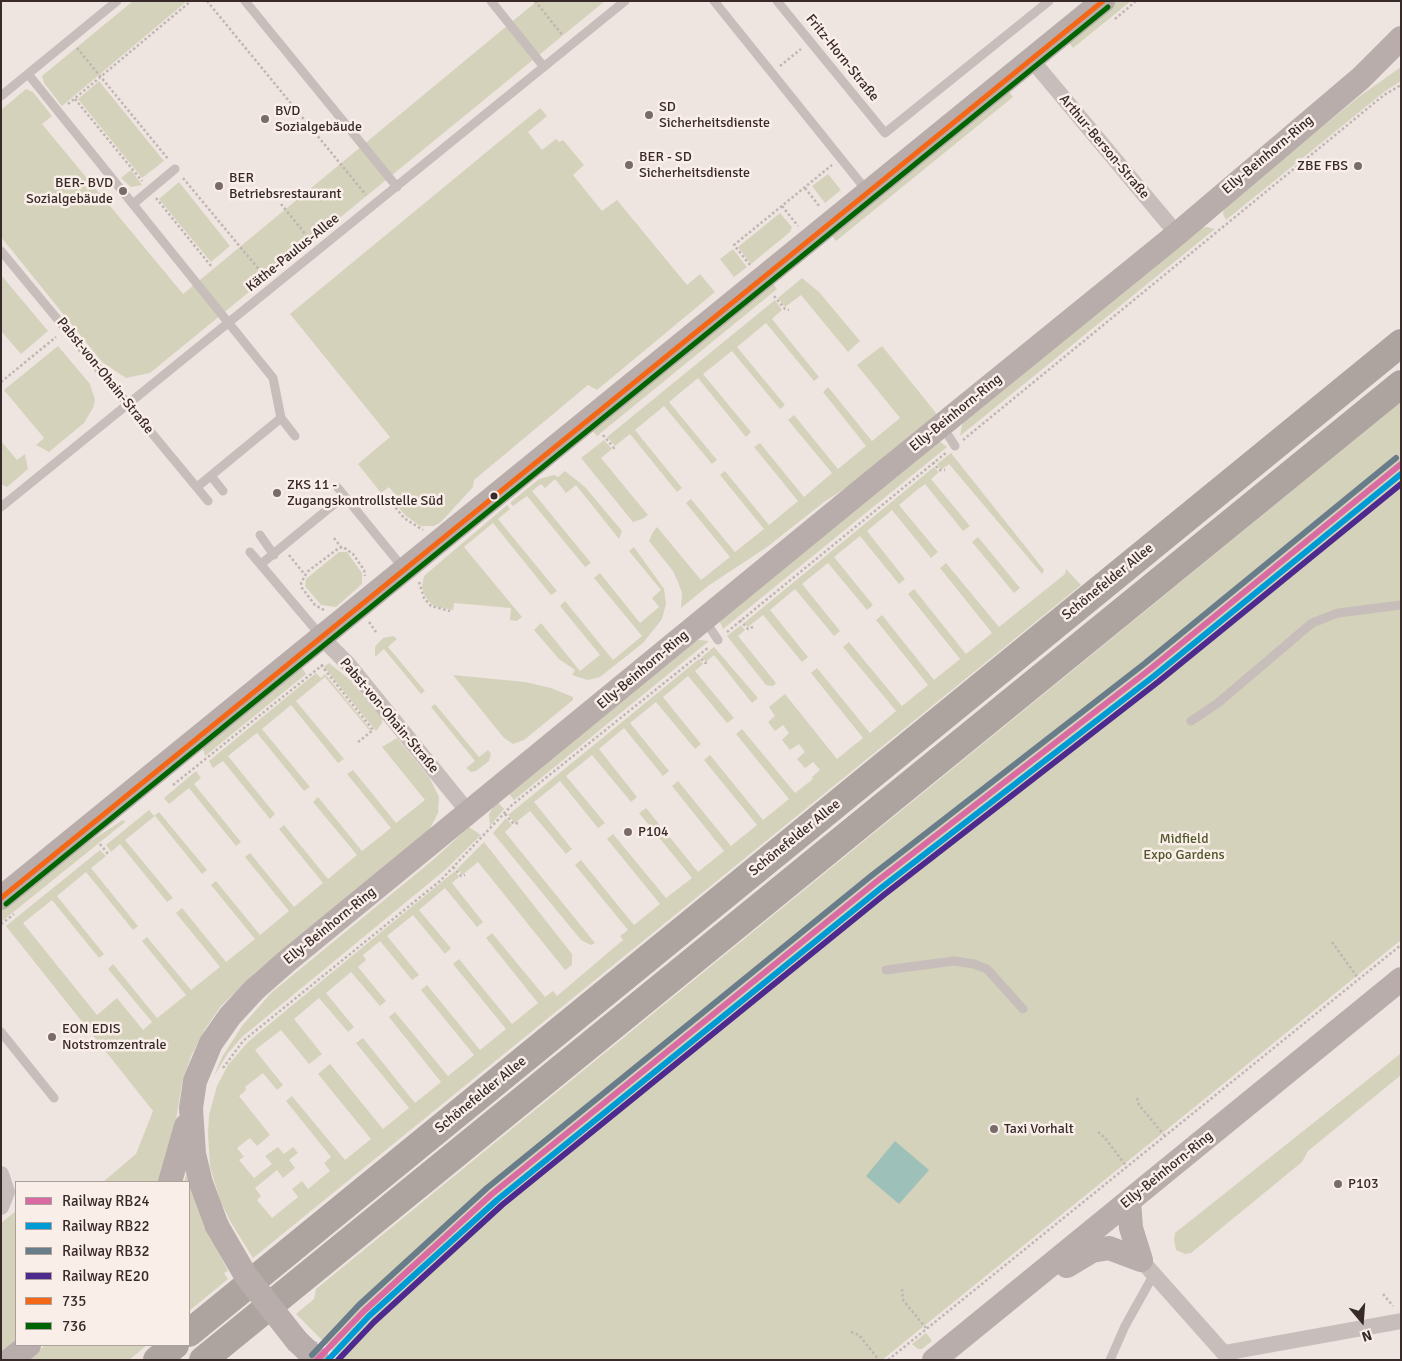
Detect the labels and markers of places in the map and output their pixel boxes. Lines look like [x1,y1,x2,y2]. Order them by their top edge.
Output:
place label: SD Sicherheitsdienste [659,99,770,132]
place label: BVD Sozialgebäude [275,103,362,136]
marker: SD Sicherheitsdienste [643,109,655,121]
marker: BVD Sozialgebäude [259,113,271,125]
place label: BER - SD Sicherheitsdienste [639,149,750,182]
place label: ZBE FBS [1297,158,1348,174]
marker: BER - SD Sicherheitsdienste [623,159,635,171]
marker: ZBE FBS [1352,160,1364,172]
place label: BER Betriebsrestaurant [229,170,341,202]
place label: BER- BVD Sozialgebäude [26,175,113,208]
marker: BER Betriebsrestaurant [213,180,225,192]
marker: BER- BVD Sozialgebäude [117,185,129,197]
place label: ZKS 11 - Zugangskontrollstelle Süd [287,477,443,510]
marker: ZKS 11 - Zugangskontrollstelle Süd [271,487,283,499]
unlabelled marker [489,491,499,501]
place label: P104 [638,824,669,840]
marker: P104 [622,826,634,838]
place label: EON EDIS Notstromzentrale [62,1021,167,1054]
marker: EON EDIS Notstromzentrale [46,1031,58,1043]
place label: Taxi Vorhalt [1004,1121,1074,1137]
marker: Taxi Vorhalt [988,1123,1000,1135]
place label: P103 [1348,1176,1379,1192]
marker: P103 [1332,1178,1344,1190]

